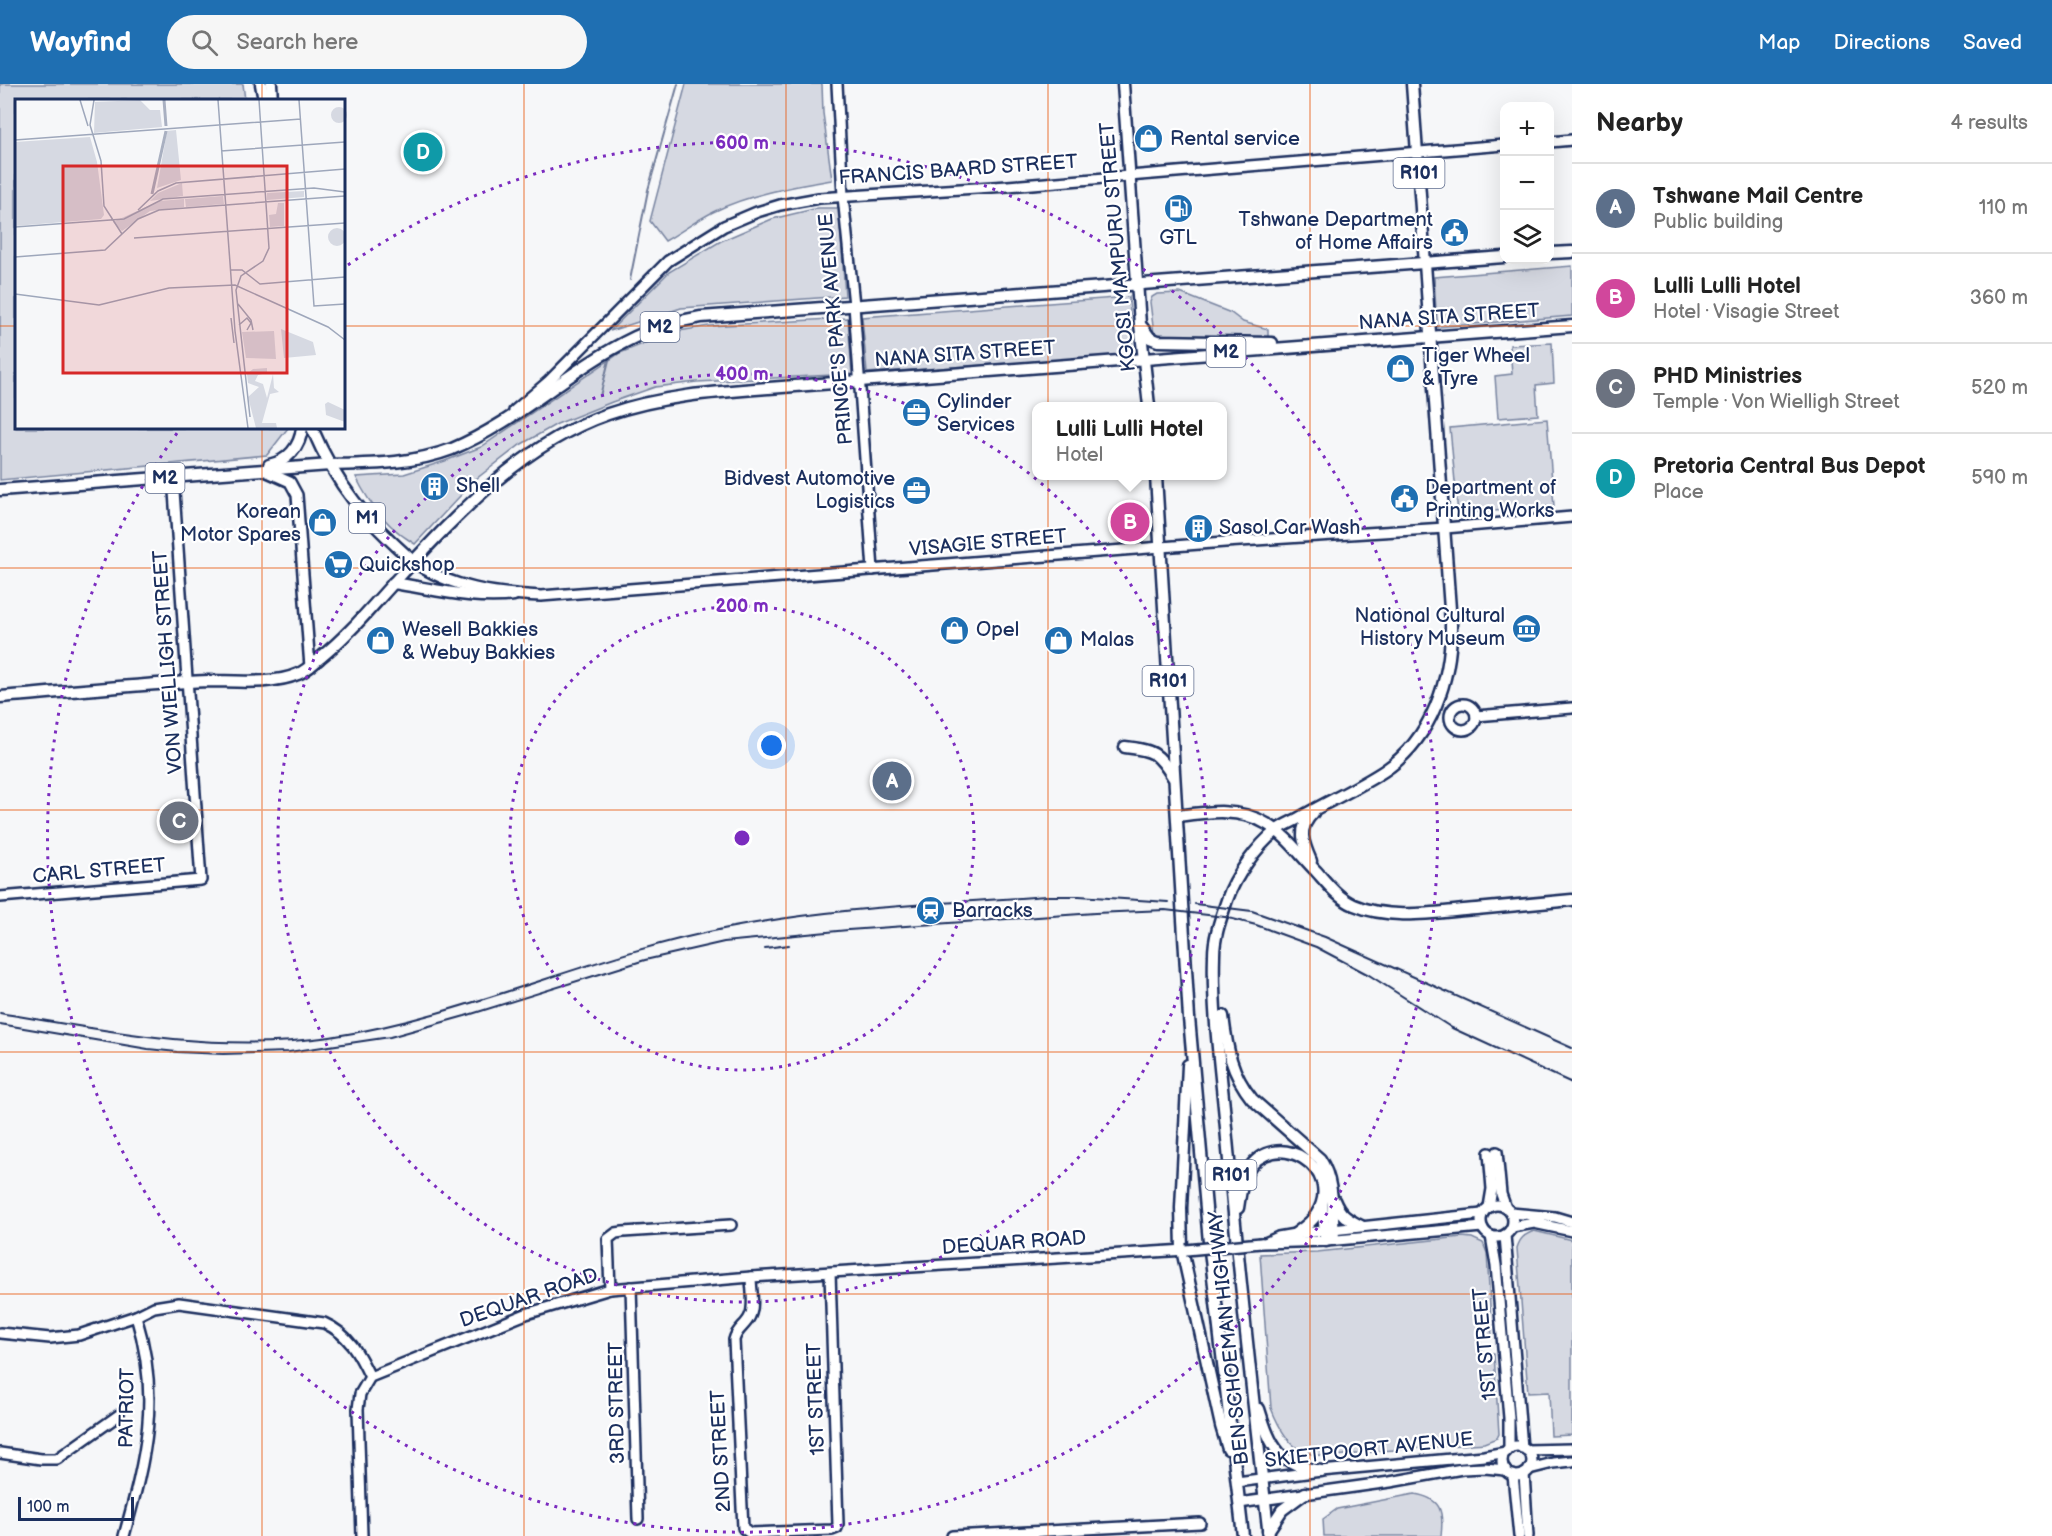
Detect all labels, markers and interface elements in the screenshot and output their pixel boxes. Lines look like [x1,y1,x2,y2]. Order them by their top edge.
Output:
search box [167,15,587,69]
text: Wayfind [30,26,131,59]
icon: search [188,26,221,59]
text: Search here [236,29,358,56]
text: Map [1758,30,1801,55]
text: Directions [1834,30,1930,55]
text: Saved [1963,30,2022,55]
inset map [15,99,345,429]
map controls [1500,102,1554,264]
button: + [1500,102,1554,156]
text: Nearby [1596,108,1683,139]
text: 4 results [1950,111,2028,135]
street label: KGOSI MAMPURU STREET [1095,121,1141,373]
shop icon: Rental service [1133,123,1165,155]
place label: Rental service [1170,127,1300,151]
pin: D [404,130,442,174]
text: 600 m [715,133,769,154]
street label: FRANCIS BAARD STREET [838,150,1078,190]
button: − [1500,156,1554,210]
road number: R101 [1394,158,1444,188]
text: Tshwane Mail Centre [1653,183,1863,210]
fuel station icon: GTL [1162,192,1194,224]
text: A [1609,196,1622,220]
text: 110 m [1979,196,2028,220]
place label: Tshwane Department of Home Affairs [1239,208,1433,255]
button: layers [1500,210,1554,264]
text: Public building [1653,210,1783,234]
street label: PRINCE'S PARK AVENUE [814,212,858,446]
public building icon: Tshwane Department of Home Affairs [1438,216,1470,248]
place label: GTL [1159,226,1197,250]
text: Lulli Lulli Hotel [1653,273,1801,300]
text: B [1608,286,1623,310]
text: 360 m [1970,286,2028,310]
street label: NANA SITA STREET [1358,299,1540,335]
text: Hotel · Visagie Street [1653,300,1839,324]
road number: M2 [640,312,680,342]
street label: NANA SITA STREET [874,336,1056,372]
road number: M2 [1206,337,1246,367]
place label: Tiger Wheel & Tyre [1422,344,1530,391]
shop icon: Tiger Wheel & Tyre [1385,352,1417,384]
text: PHD Ministries [1653,363,1802,390]
text: 400 m [715,364,769,385]
text: C [1608,376,1623,400]
text: 520 m [1971,376,2028,400]
place label: Cylinder Services [937,390,1015,437]
text: Temple · Von Wielligh Street [1653,390,1900,414]
office icon: Cylinder Services [900,397,932,429]
popup [1032,402,1227,480]
text: Lulli Lulli Hotel [1056,416,1203,443]
text: Hotel [1056,443,1103,467]
text: Pretoria Central Bus Depot [1653,453,1925,480]
road number: M2 [146,463,184,493]
text: D [1609,466,1622,490]
text: 590 m [1971,466,2028,490]
place label: Bidvest Automotive Logistics [723,467,895,514]
building icon: Shell [419,470,451,502]
place label: Shell [456,474,500,498]
office icon: Bidvest Automotive Logistics [900,475,932,507]
place label: Department of Printing Works [1425,476,1556,523]
text: Place [1653,480,1704,504]
public building icon: Department of Printing Works [1388,483,1420,515]
place label: Korean Motor Spares [180,500,301,547]
pin: B [1110,500,1150,544]
road number: M1 [349,503,385,533]
shop icon: Korean Motor Spares [306,507,338,539]
building icon: Sasol Car Wash [1182,512,1214,544]
place label: Sasol Car Wash [1219,516,1360,540]
street label: VISAGIE STREET [908,524,1068,562]
street label: VON WIELLIGH STREET [148,549,188,775]
supermarket icon: Quickshop [322,549,354,581]
place label: Quickshop [359,553,455,577]
text: 200 m [715,596,769,617]
place label: National Cultural History Museum [1354,604,1505,651]
museum icon: National Cultural History Museum [1510,612,1542,644]
shop icon: Opel [939,614,971,646]
place label: Wesell Bakkies & Webuy Bakkies [402,618,555,665]
place label: Opel [976,618,1019,642]
shop icon: Malas [1043,624,1075,656]
shop icon: Wesell Bakkies & Webuy Bakkies [365,625,397,657]
place label: Malas [1080,628,1134,652]
road number: R101 [1142,666,1194,696]
your location [757,731,786,760]
pin: A [872,758,912,804]
pin: C [160,798,198,844]
centre of rings [732,828,752,848]
street label: CARL STREET [31,853,167,889]
station icon: Barracks [915,895,947,927]
place label: Barracks [952,899,1033,923]
road number: R101 [1206,1160,1256,1190]
street label: BEN SCHOEMAN HIGHWAY [1204,1209,1254,1466]
street label: DEQUAR ROAD [941,1226,1087,1260]
street label: DEQUAR ROAD [457,1263,601,1333]
street label: 1ST STREET [1468,1287,1502,1401]
street label: 3RD STREET [604,1342,630,1464]
street label: 1ST STREET [802,1342,830,1456]
street label: PATRIOT [114,1368,140,1448]
street label: 2ND STREET [706,1389,736,1513]
street label: SKIETPOORT AVENUE [1263,1427,1475,1473]
scale bar [18,1494,134,1522]
text: 100 m [27,1498,70,1517]

